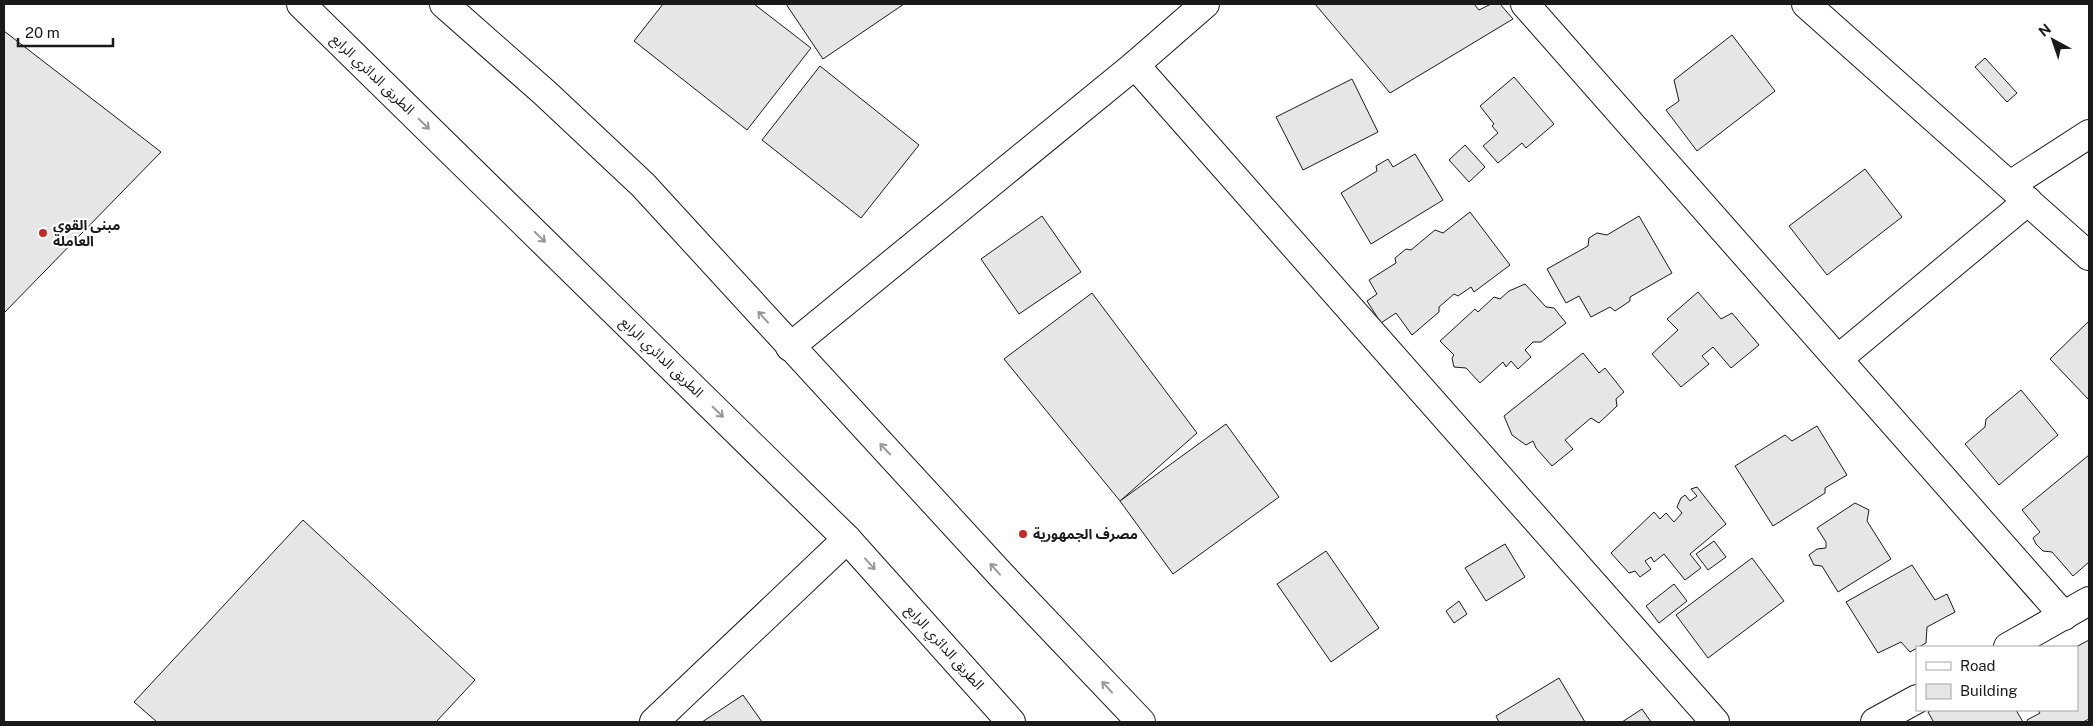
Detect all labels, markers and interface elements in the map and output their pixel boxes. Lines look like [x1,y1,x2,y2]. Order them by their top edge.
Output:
scale bar [18,15,112,47]
north arrow [2028,15,2078,65]
text: N [2035,20,2054,40]
text: 20 m [25,24,60,41]
street label: الطريق الدائري الرابع [326,30,418,120]
one-way arrow [417,118,430,130]
place label: مبنى القوى العاملة [53,217,120,249]
marker: مبنى القوى العاملة [37,227,49,239]
one-way arrow [534,231,546,244]
one-way arrow [757,311,769,323]
street label: الطريق الدائري الرابع [615,313,707,403]
one-way arrow [712,406,724,418]
one-way arrow [879,443,891,456]
place label: مصرف الجمهورية [1033,526,1138,543]
marker: مصرف الجمهورية [1017,528,1029,540]
one-way arrow [864,558,876,571]
one-way arrow [989,563,1001,576]
street label: الطريق الدائري الرابع [900,601,987,695]
legend [1916,646,2078,711]
text: Road [1960,657,1996,674]
one-way arrow [1101,680,1113,693]
text: Building [1960,682,2018,699]

